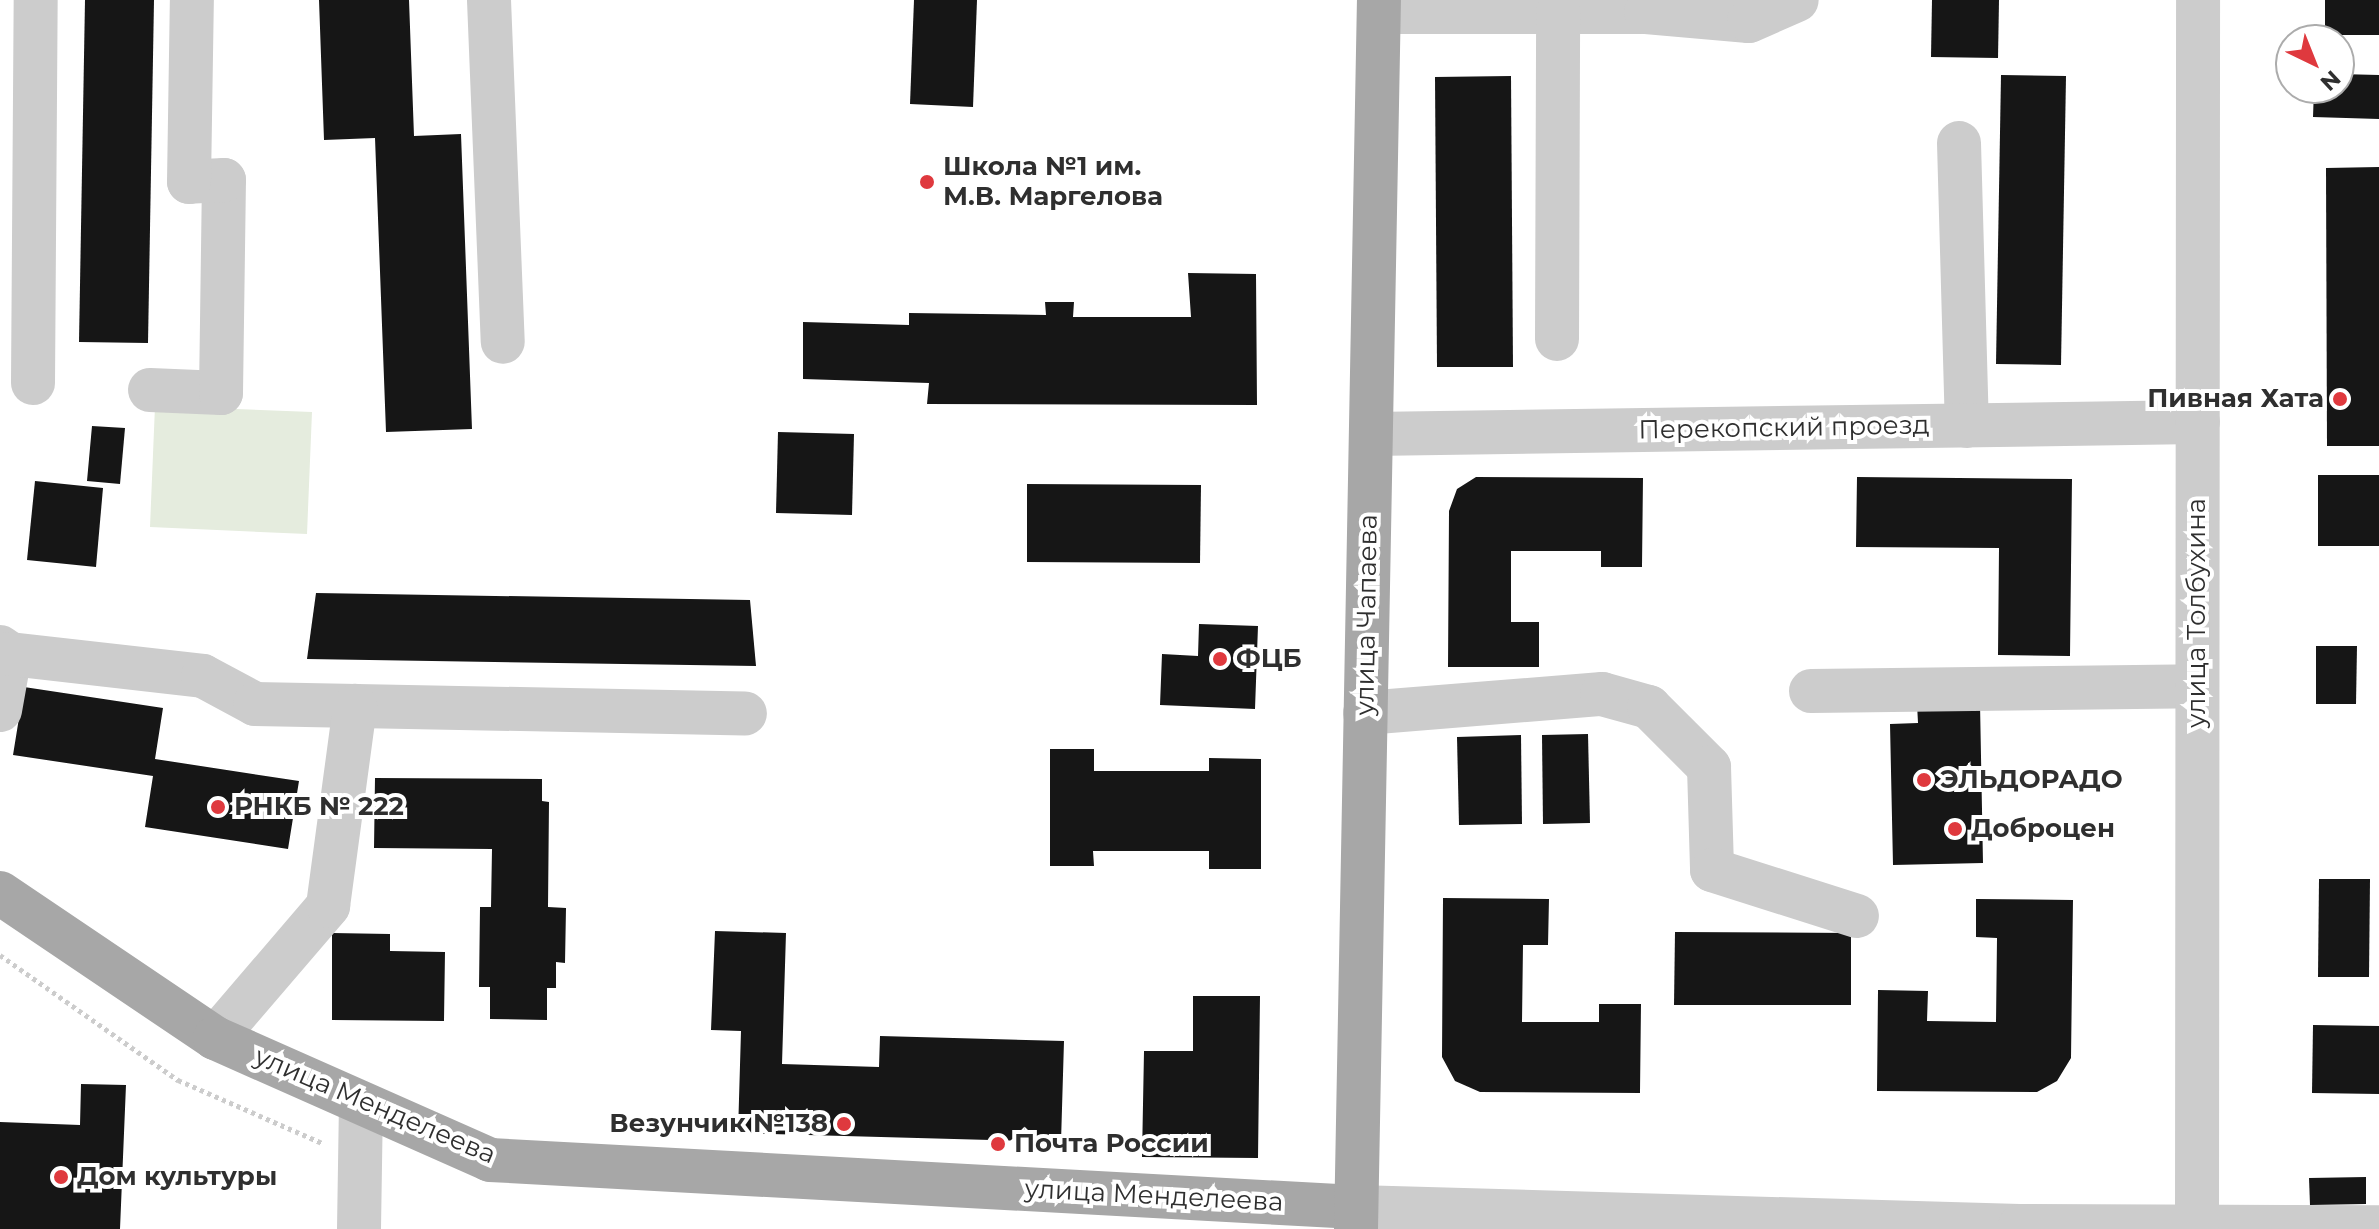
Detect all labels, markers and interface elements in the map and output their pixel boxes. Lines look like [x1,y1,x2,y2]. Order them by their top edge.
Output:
north arrow [2275,24,2355,104]
text: N [2315,65,2346,96]
place label: Школа №1 им. М.В. Маргелова [943,151,1163,212]
marker: Школа №1 им. М.В. Маргелова [918,173,936,191]
place label: Пивная Хата [2147,383,2324,415]
marker: Пивная Хата [2331,390,2349,408]
street label: Перекопский проезд [1638,410,1930,446]
street label: улица Толбухина [2181,498,2213,728]
street label: улица Чапаева [1350,514,1384,716]
place label: ФЦБ [1236,643,1302,675]
marker: ФЦБ [1211,650,1229,668]
place label: ЭЛЬДОРАДО [1940,764,2123,796]
marker: ЭЛЬДОРАДО [1915,771,1933,789]
place label: РНКБ № 222 [234,791,404,823]
marker: РНКБ № 222 [209,798,227,816]
place label: Доброцен [1971,813,2115,845]
marker: Доброцен [1946,820,1964,838]
street label: улица Менделеева [250,1041,500,1171]
place label: Везунчик №138 [609,1108,828,1140]
marker: Везунчик №138 [835,1115,853,1133]
place label: Почта России [1014,1128,1209,1160]
marker: Почта России [989,1135,1007,1153]
place label: Дом культуры [77,1161,277,1193]
marker: Дом культуры [52,1168,70,1186]
street label: улица Менделеева [1024,1174,1284,1218]

